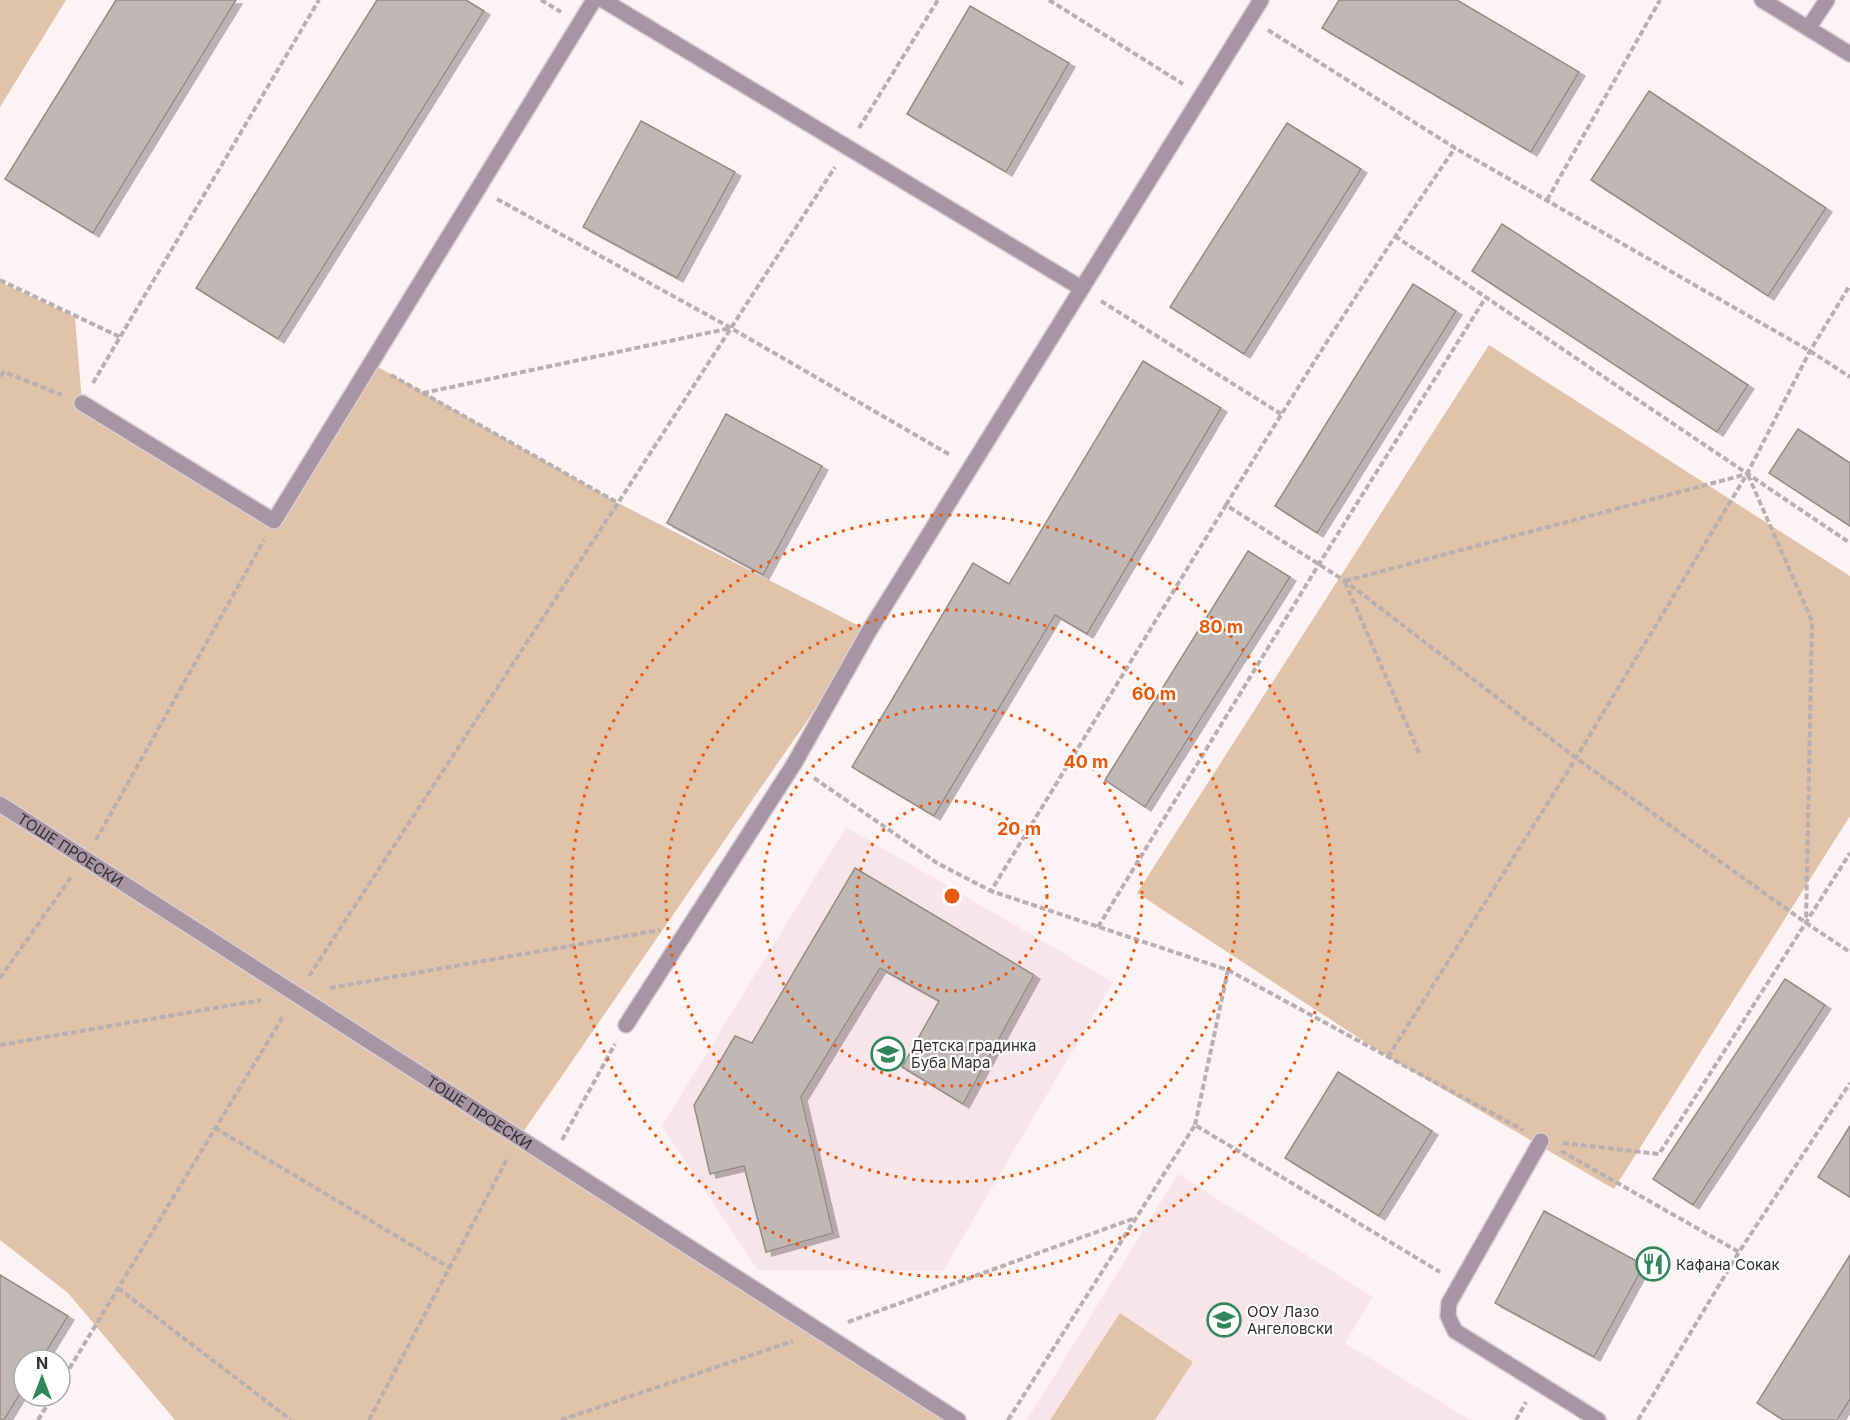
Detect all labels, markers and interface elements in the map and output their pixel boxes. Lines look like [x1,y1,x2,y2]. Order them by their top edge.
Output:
text: 80 m [1199,616,1243,637]
text: 60 m [1132,683,1176,704]
text: 40 m [1064,751,1109,772]
street label: ТОШЕ ПРОЕСКИ [14,808,127,890]
text: 20 m [997,818,1041,839]
centre of rings [942,886,962,906]
school or university icon: Детска градинка Буба Мара [870,1036,906,1072]
place label: Детска градинка Буба Мара [911,1036,1036,1072]
street label: ТОШЕ ПРОЕСКИ [423,1071,536,1153]
restaurant icon: Кафана Сокак [1635,1246,1671,1282]
place label: Кафана Сокак [1676,1255,1780,1274]
school or university icon: ООУ Лазо Ангеловски [1206,1302,1242,1338]
place label: ООУ Лазо Ангеловски [1247,1302,1333,1338]
north arrow [12,1348,72,1408]
text: N [36,1353,48,1373]

